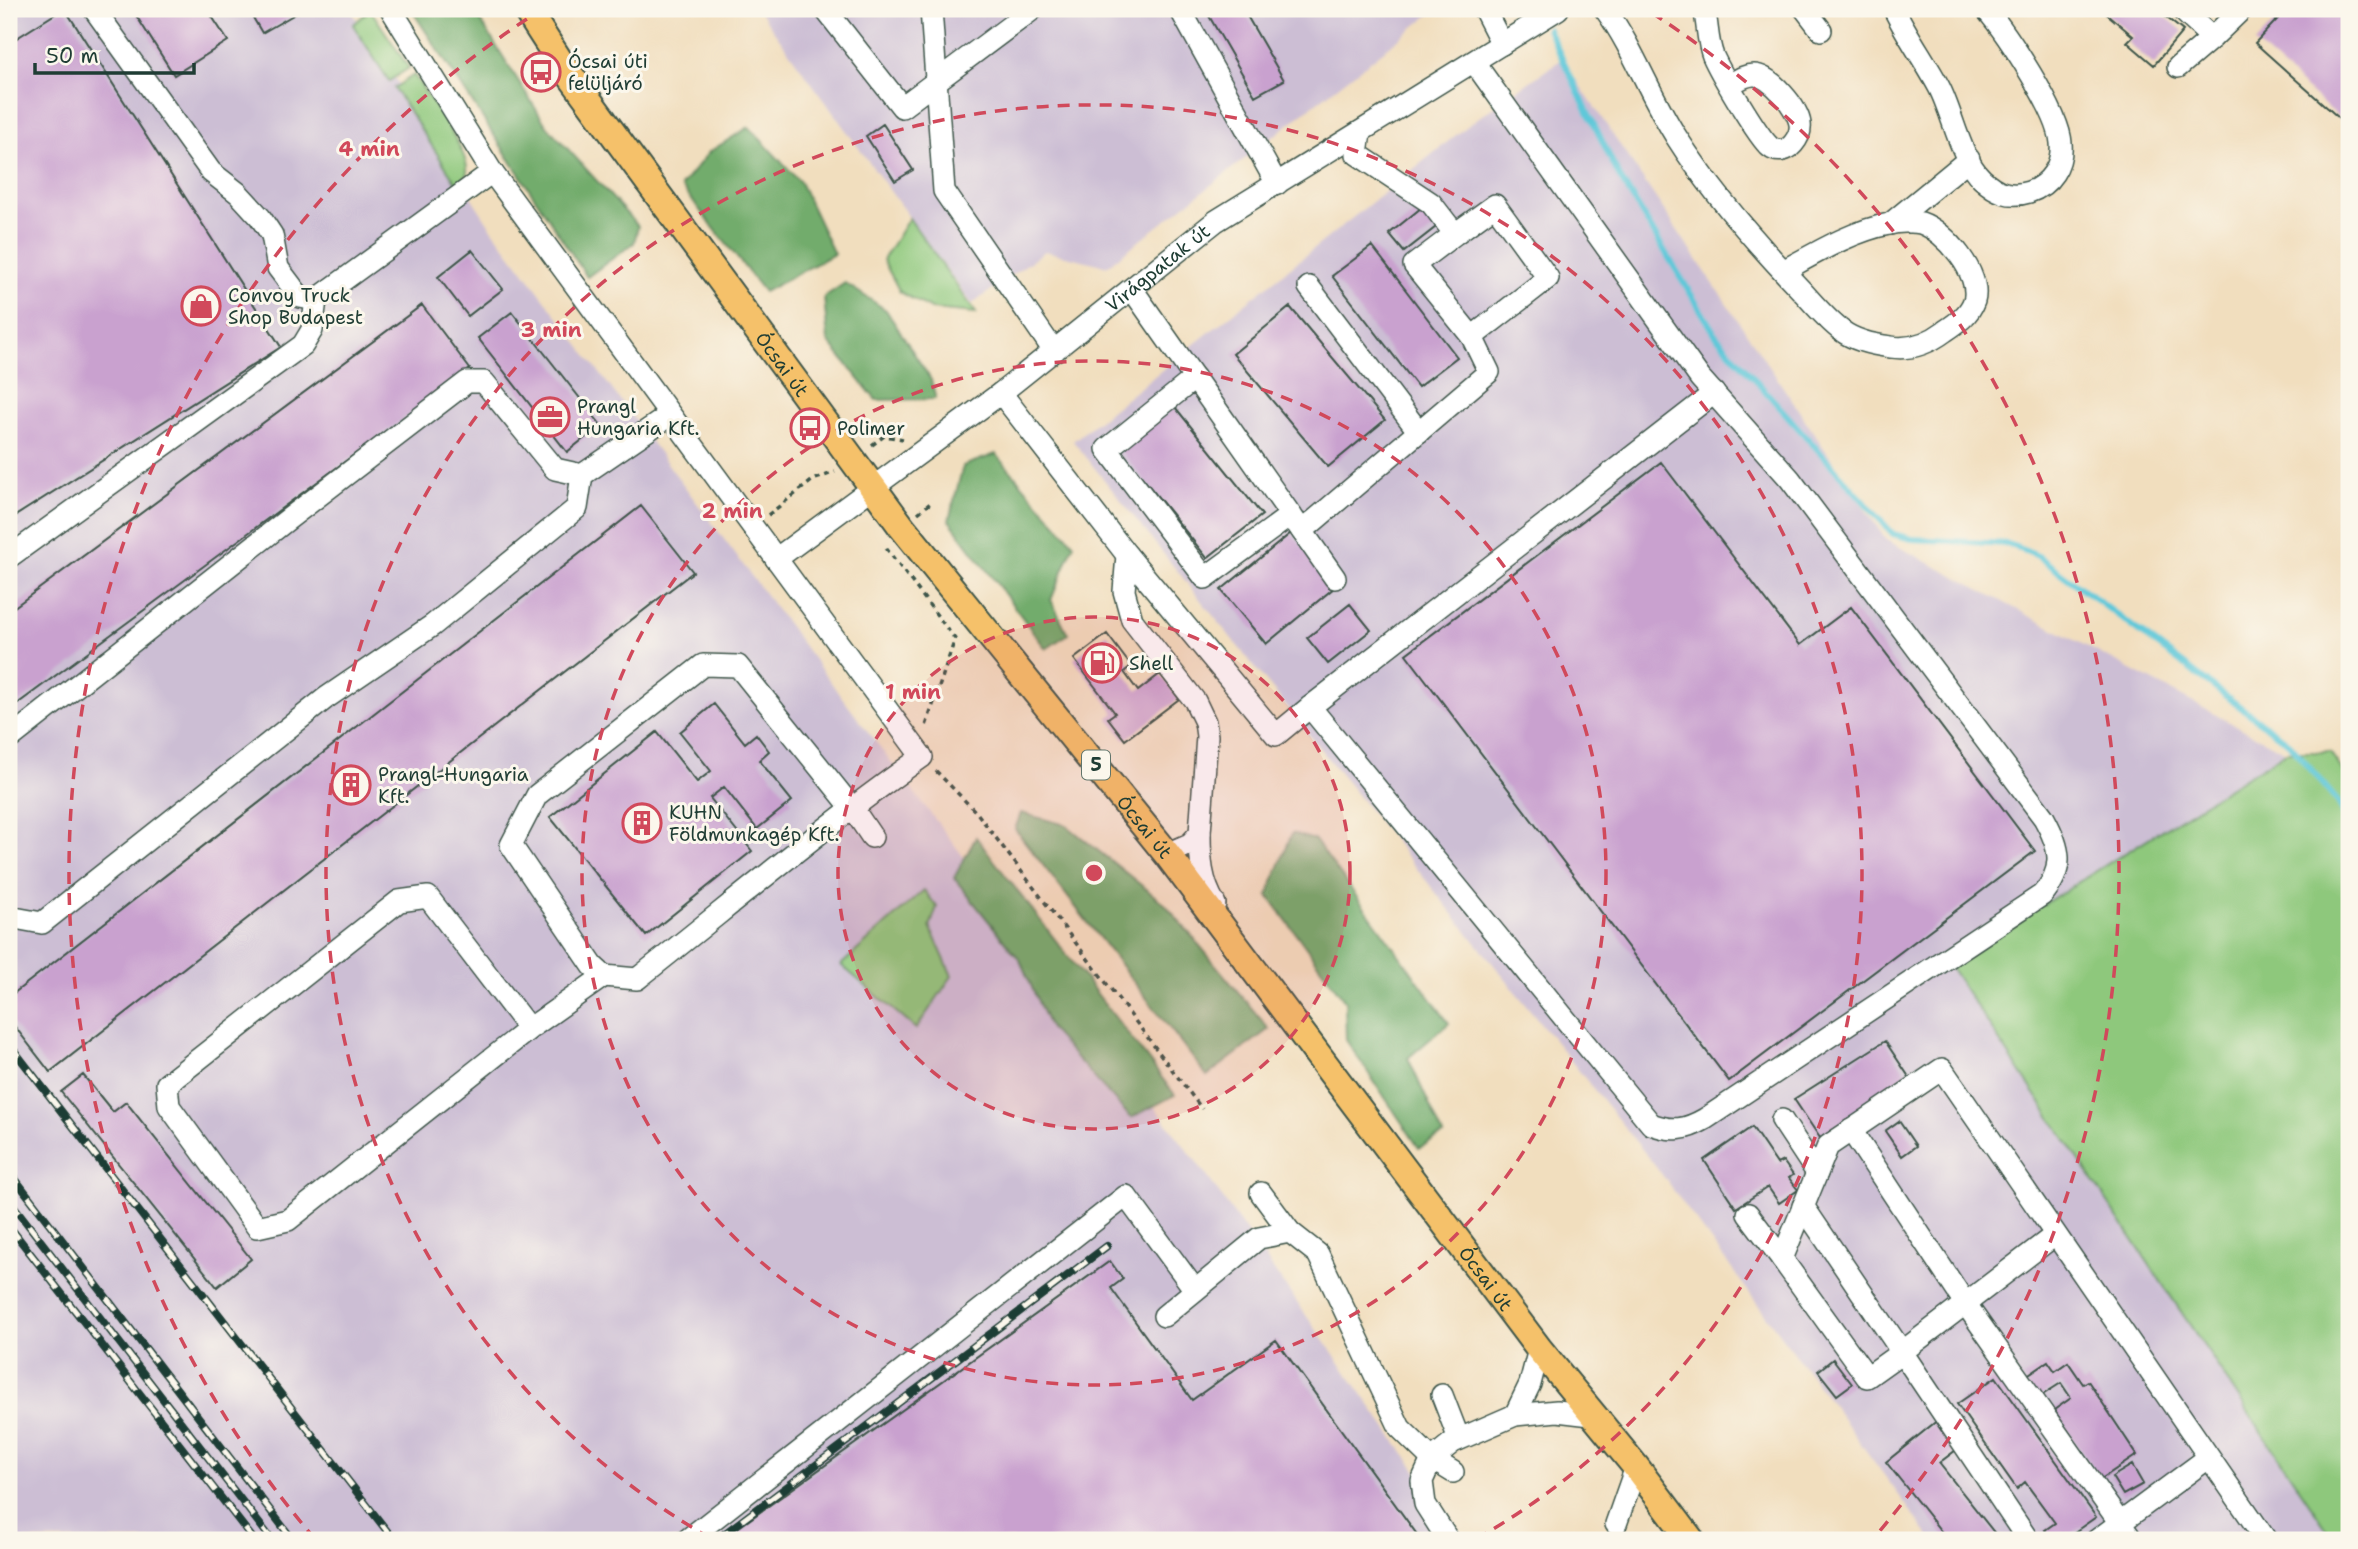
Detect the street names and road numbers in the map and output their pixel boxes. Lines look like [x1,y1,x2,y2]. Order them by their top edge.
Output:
street label: Virágpatak út [1100,219,1215,318]
street label: Ócsai út [750,326,814,402]
road number: 5 [1082,750,1110,780]
street label: Ócsai út [1111,789,1178,864]
street label: Ócsai út [1453,1241,1518,1316]

